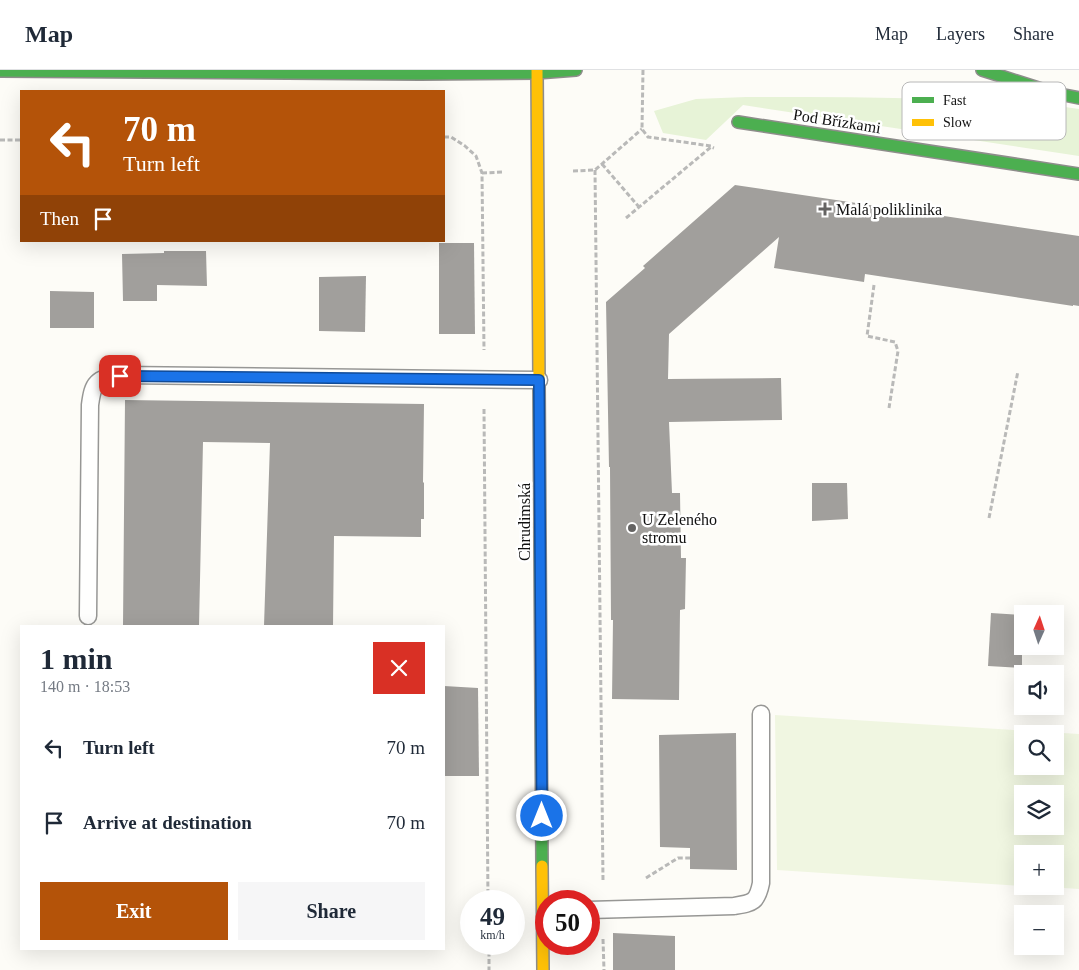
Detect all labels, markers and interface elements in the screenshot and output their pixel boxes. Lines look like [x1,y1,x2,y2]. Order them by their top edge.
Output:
text: Map [25,21,73,47]
text: Map [875,24,908,44]
text: Layers [936,24,985,44]
text: Share [1013,24,1054,44]
legend [902,82,1066,140]
text: Fast [943,93,966,108]
street label: Pod Břízkami [792,106,883,136]
icon: left [40,110,105,175]
text: 70 m [123,110,196,149]
text: Slow [943,115,973,130]
text: Turn left [123,151,200,176]
place label: Malá poliklinika [836,201,942,219]
marker: Malá poliklinika [818,202,832,216]
icon: arrive [89,205,117,233]
text: Then [40,208,79,229]
pin [99,355,141,397]
icon: arrive [106,362,134,390]
street label: Chrudimská [516,483,533,561]
place label: U Zeleného stromu [642,511,717,546]
marker: U Zeleného stromu [626,522,638,534]
north arrow [1014,605,1064,655]
map controls [1014,605,1064,955]
text: 1 min [40,642,113,675]
button: close [373,642,425,694]
button: sound [1014,665,1064,715]
text: 140 m · 18:53 [40,678,130,695]
button: search [1014,725,1064,775]
icon: left [40,734,68,762]
text: Turn left [83,737,155,758]
text: 70 m [386,737,425,758]
button: layers [1014,785,1064,835]
position arrow [515,789,567,841]
icon: arrive [40,809,68,837]
text: Arrive at destination [83,812,252,833]
text: 70 m [386,812,425,833]
button: + [1014,845,1064,895]
button: Exit [40,882,228,940]
button: Share [238,882,425,940]
speed limit sign: 50 [535,890,600,955]
text: 49 [480,903,505,930]
button: − [1014,905,1064,955]
text: km/h [480,928,505,942]

